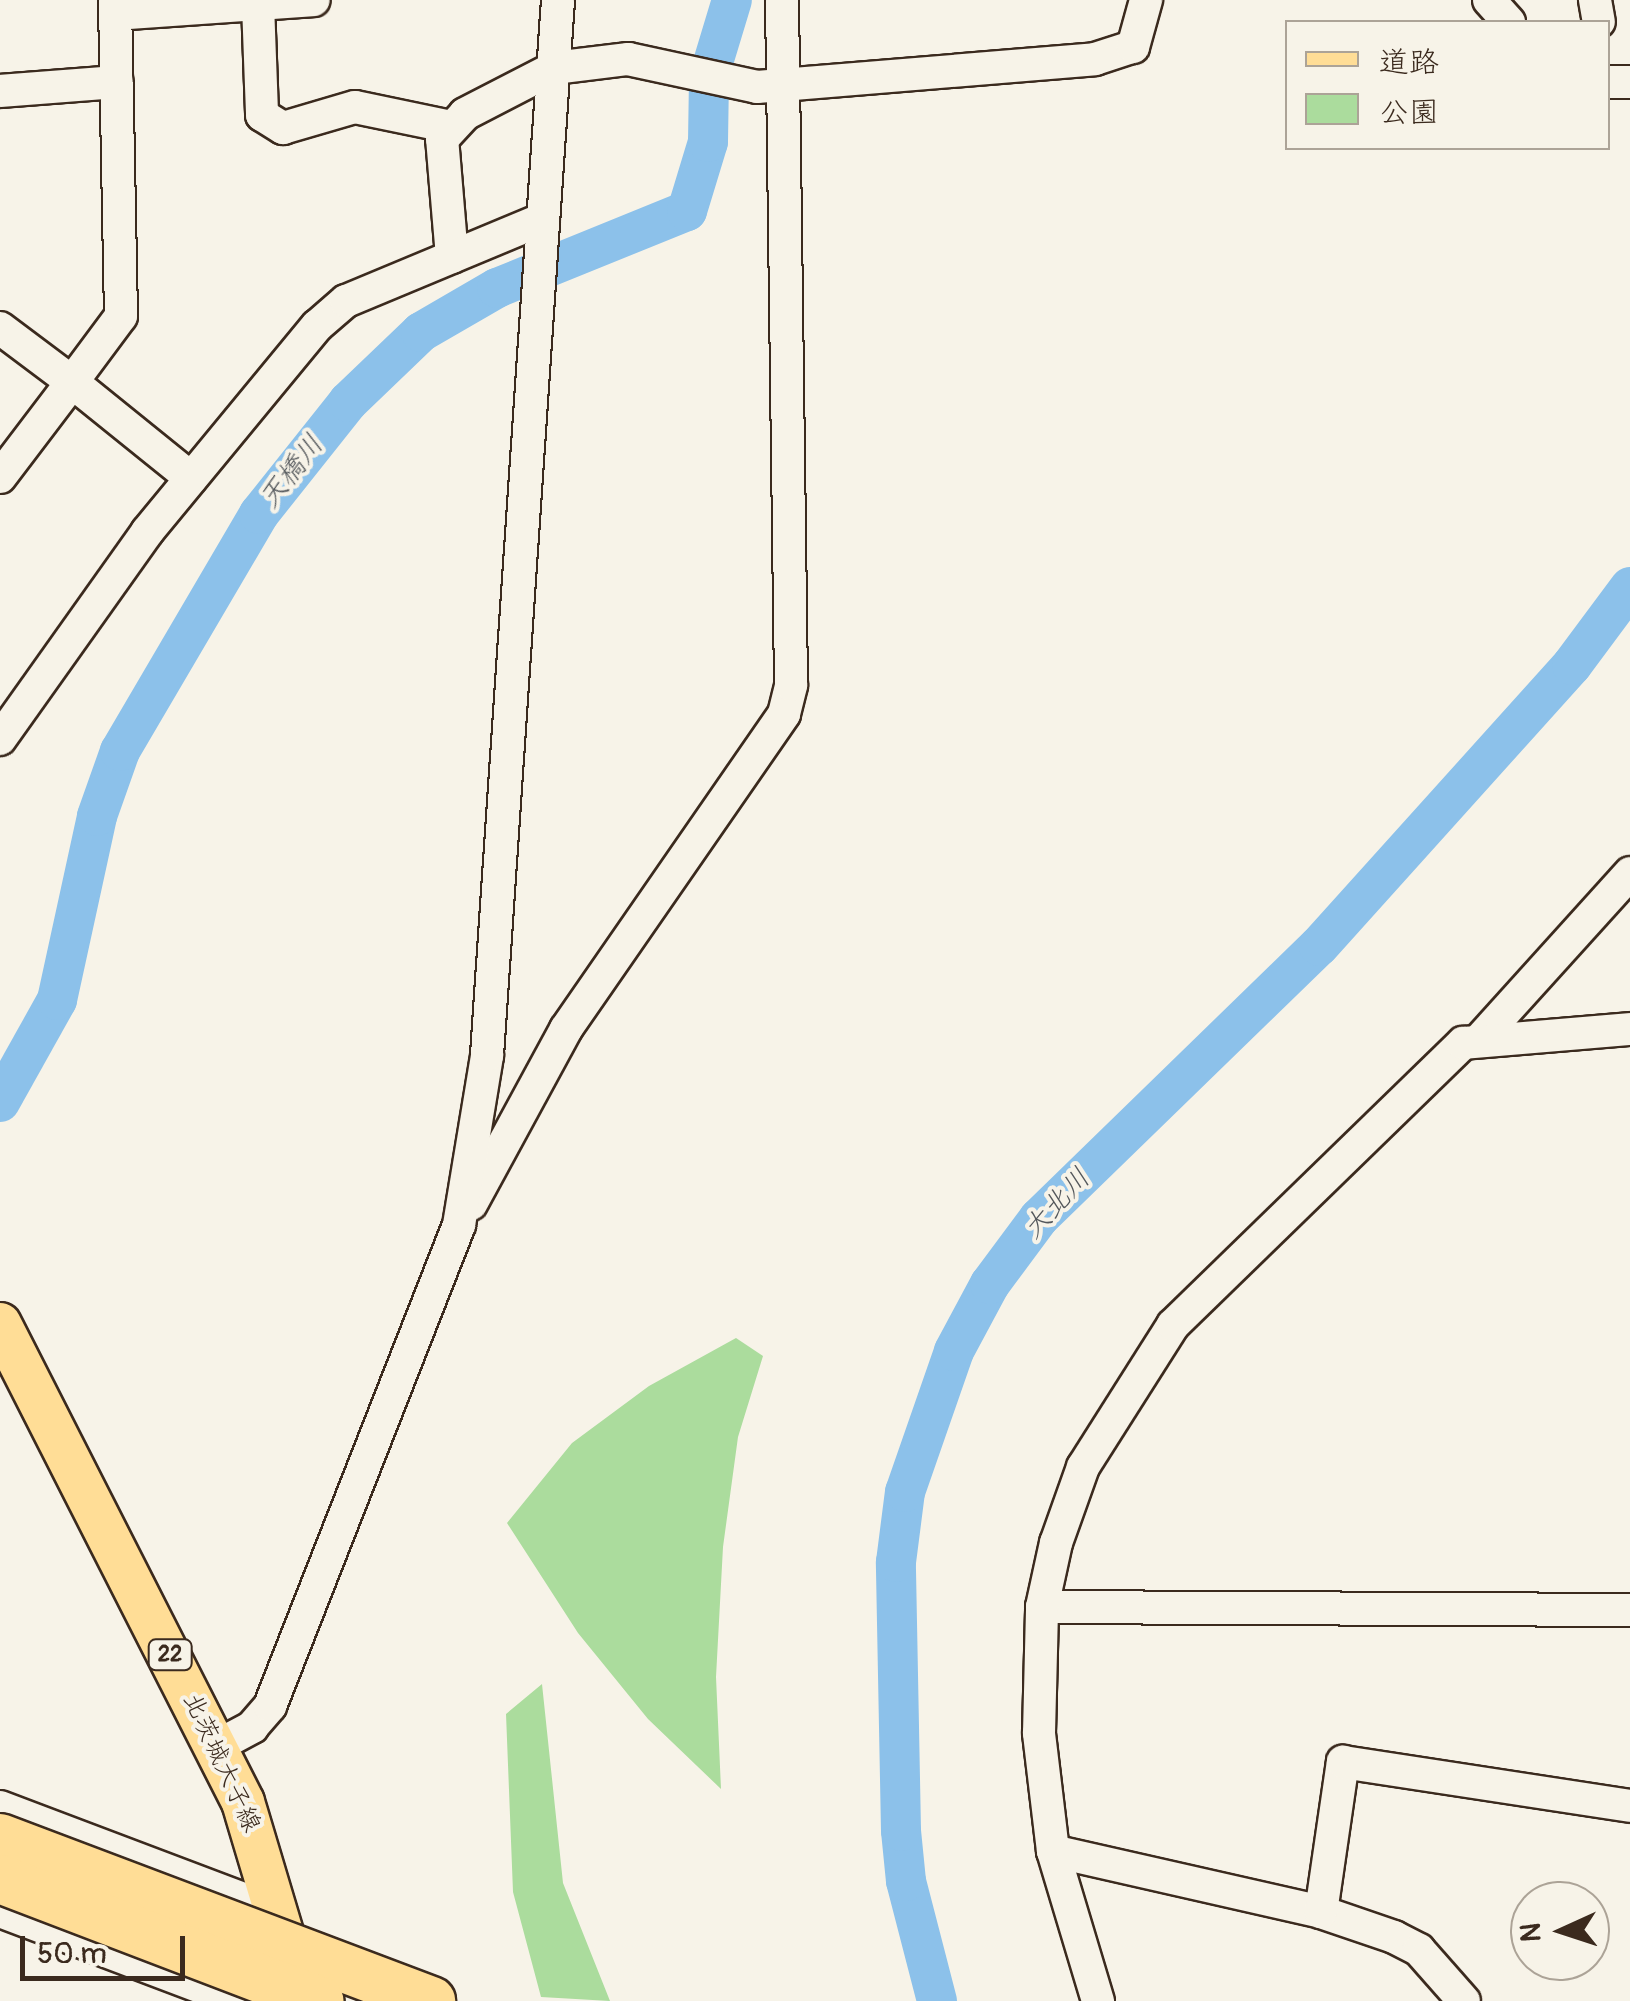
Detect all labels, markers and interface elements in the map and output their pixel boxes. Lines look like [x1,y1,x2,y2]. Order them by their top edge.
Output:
legend [1285,20,1610,150]
text: 道路 [1379,44,1439,81]
text: 公園 [1379,94,1439,131]
water label: 天橋川 [253,429,331,515]
water label: 大北川 [1016,1162,1098,1246]
road number: 22 [148,1638,192,1672]
street label: 北茨城大子線 [176,1689,266,1837]
north arrow [1510,1881,1610,1981]
scale bar [25,1916,190,1978]
text: N [1514,1922,1550,1943]
text: 50 m [37,1935,107,1972]

